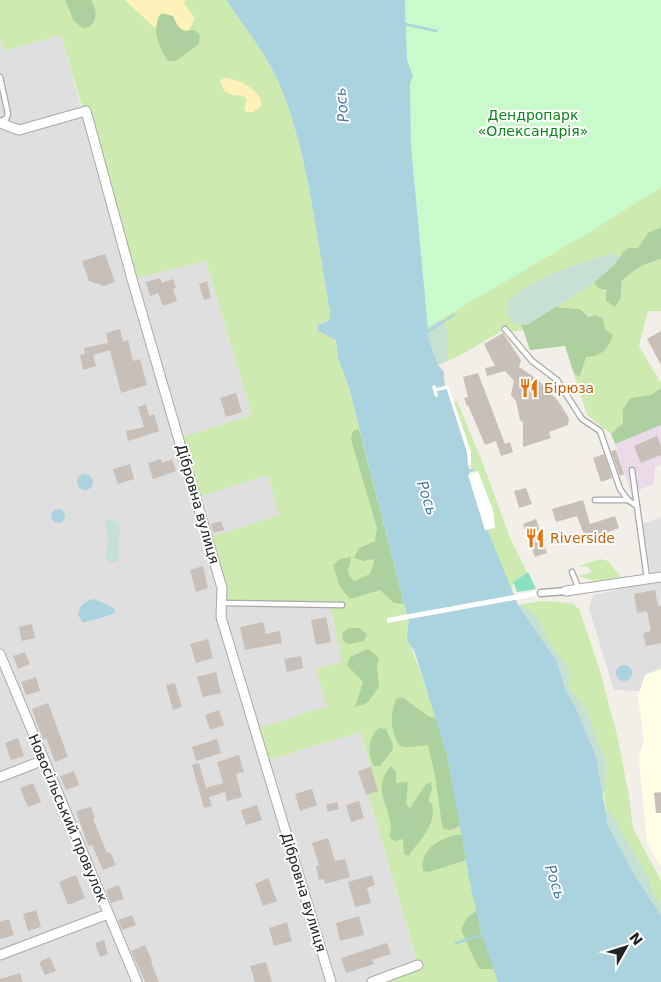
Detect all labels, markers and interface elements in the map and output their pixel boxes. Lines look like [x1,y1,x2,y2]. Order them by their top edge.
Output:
water label: Рось [331,86,353,124]
park label: Дендропарк «Олександрія» [478,107,588,139]
restaurant icon: Бірюза [518,377,540,399]
place label: Бірюза [544,380,594,396]
street label: Дібровна вулиця [173,442,223,566]
water label: Рось [413,478,441,518]
restaurant icon: Riverside [524,527,546,549]
place label: Riverside [550,530,615,546]
street label: Новосільський провулок [25,732,111,904]
street label: Дібровна вулиця [278,830,330,954]
water label: Рось [541,862,569,902]
north arrow [601,922,651,972]
text: N [626,929,646,948]

